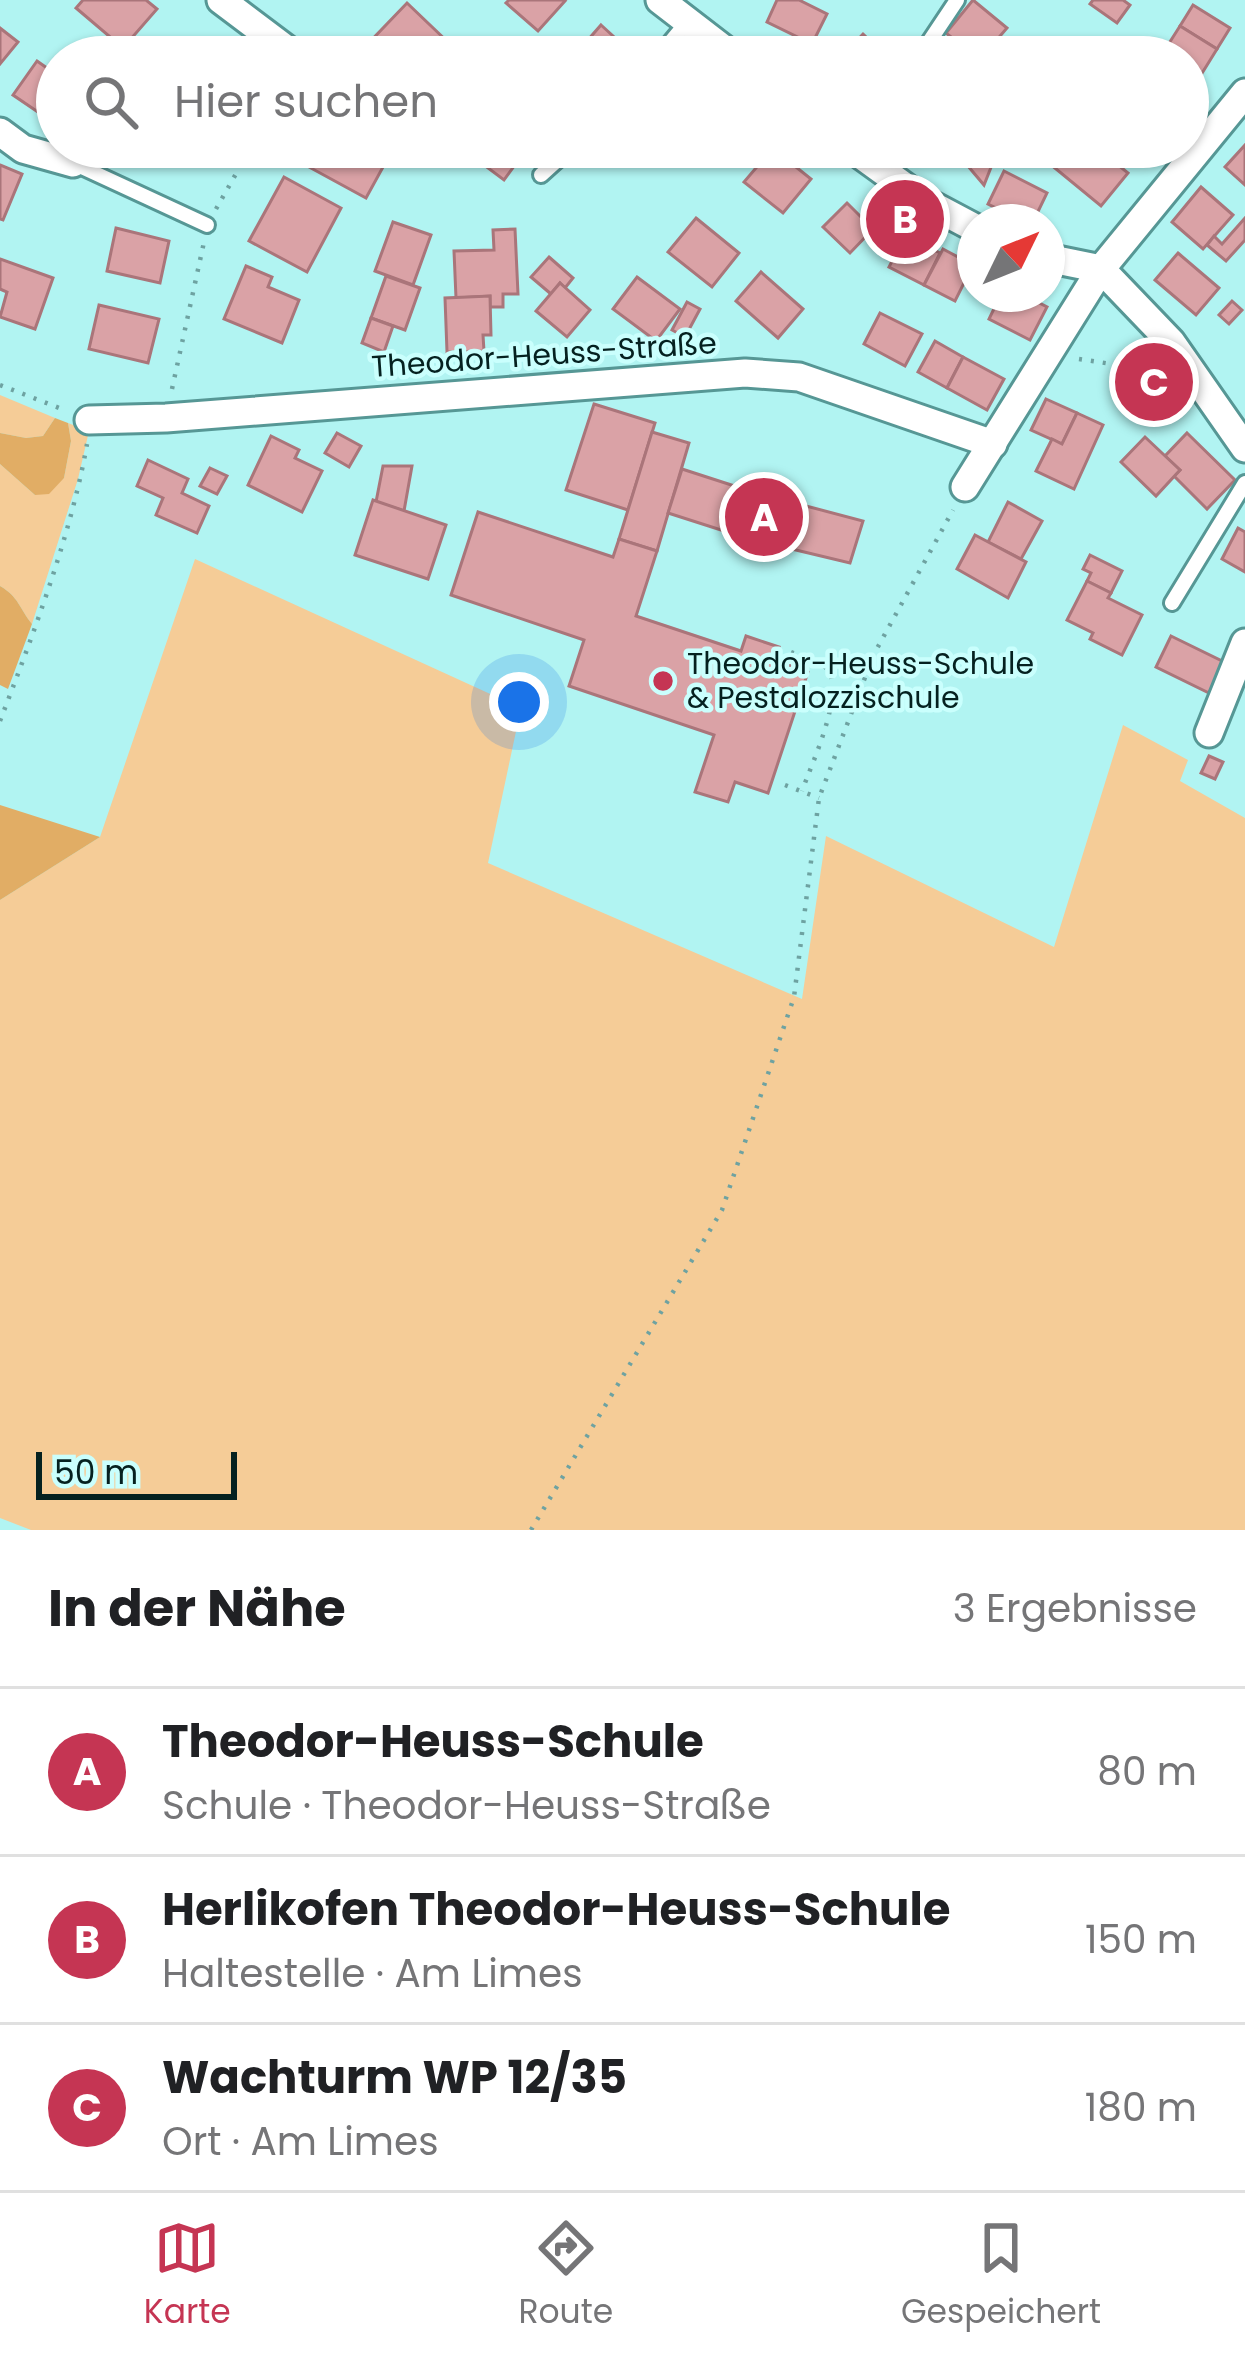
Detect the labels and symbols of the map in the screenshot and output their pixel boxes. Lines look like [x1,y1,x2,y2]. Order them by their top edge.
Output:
pin: B [866,174,944,264]
north arrow [957,204,1065,312]
street label: Theodor-Heuss-Straße [370,321,718,388]
pin: C [1115,337,1193,427]
pin: A [725,472,803,562]
place label: Theodor-Heuss-Schule & Pestalozzischule [687,642,1034,719]
marker: Theodor-Heuss-Schule & Pestalozzischule [650,668,676,694]
your location [489,672,549,732]
scale bar [36,1446,237,1499]

